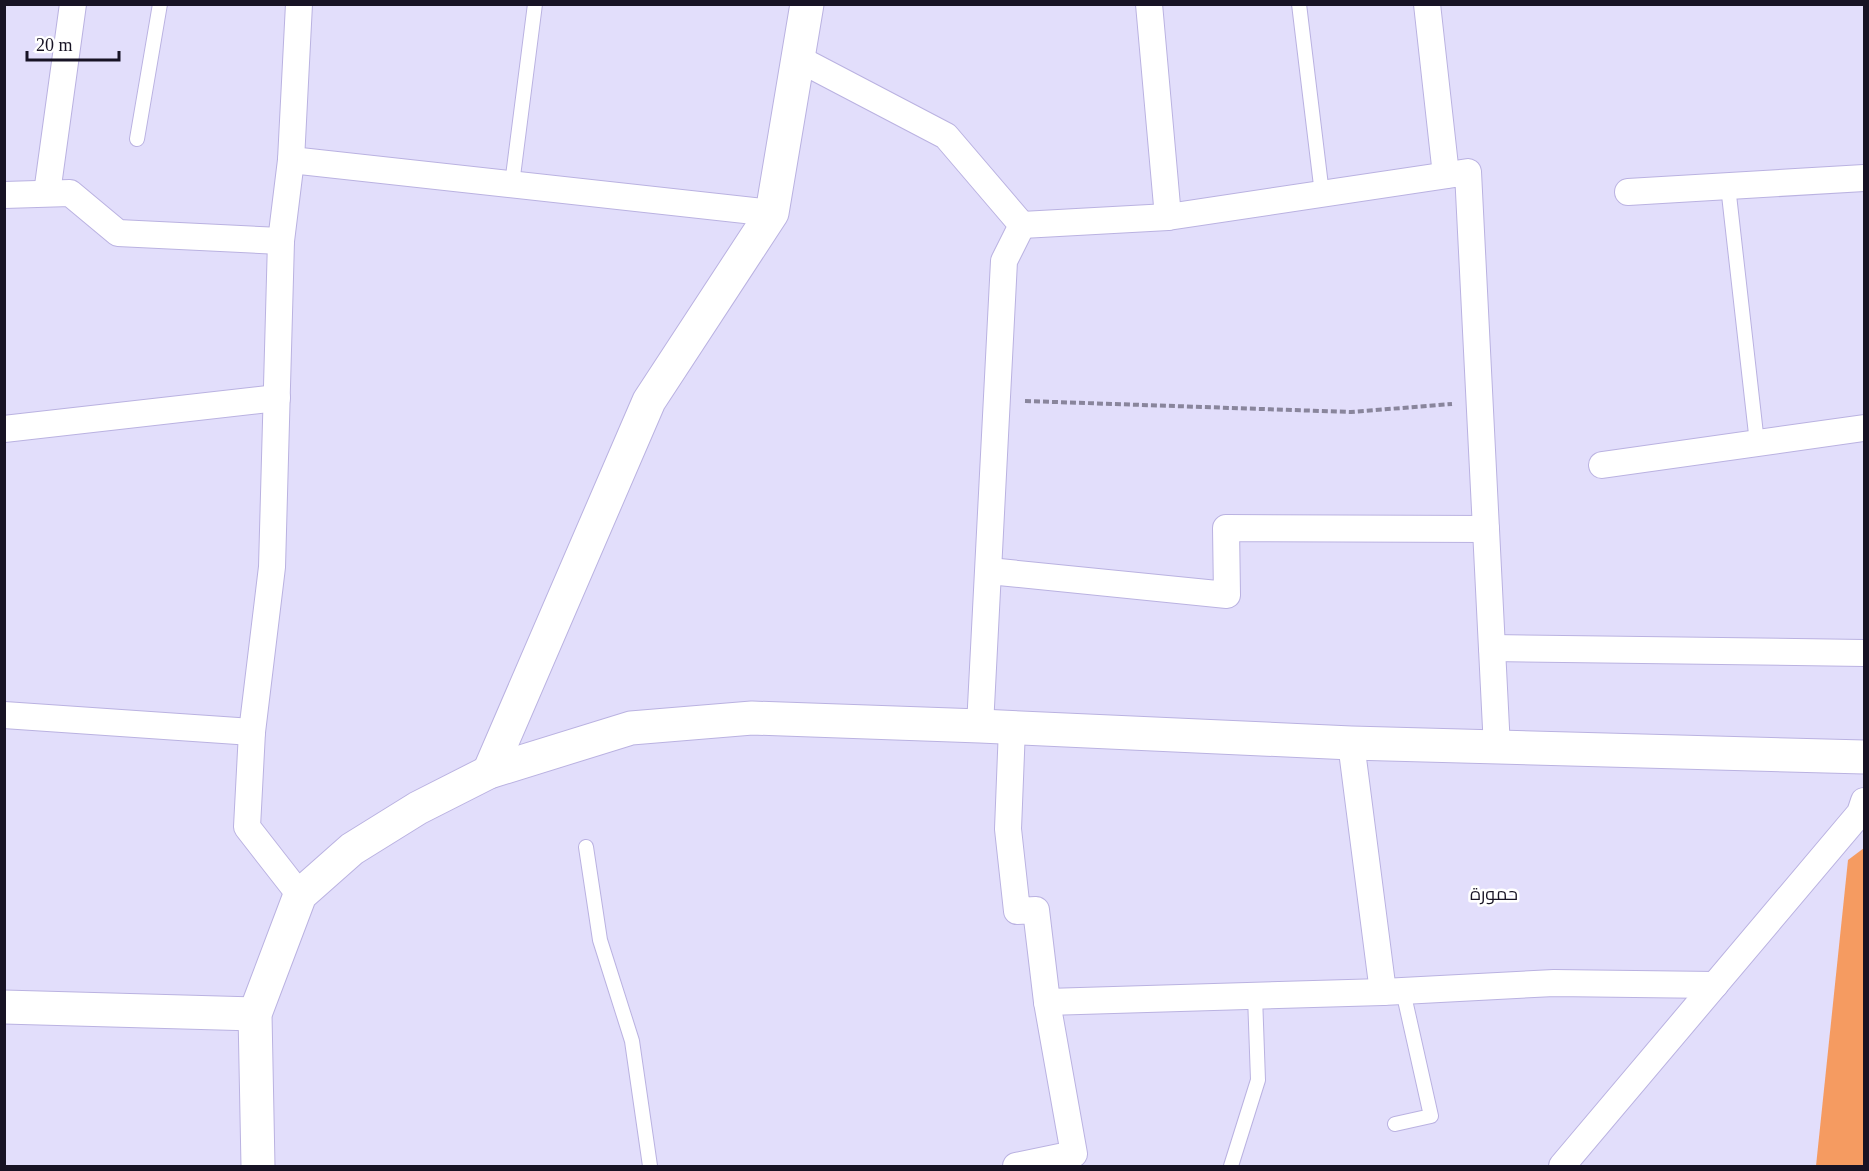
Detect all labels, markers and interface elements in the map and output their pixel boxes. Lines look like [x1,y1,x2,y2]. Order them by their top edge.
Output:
scale bar [27,24,118,62]
text: 20 m [36,35,73,55]
district label: حمورة [1470,884,1518,905]

